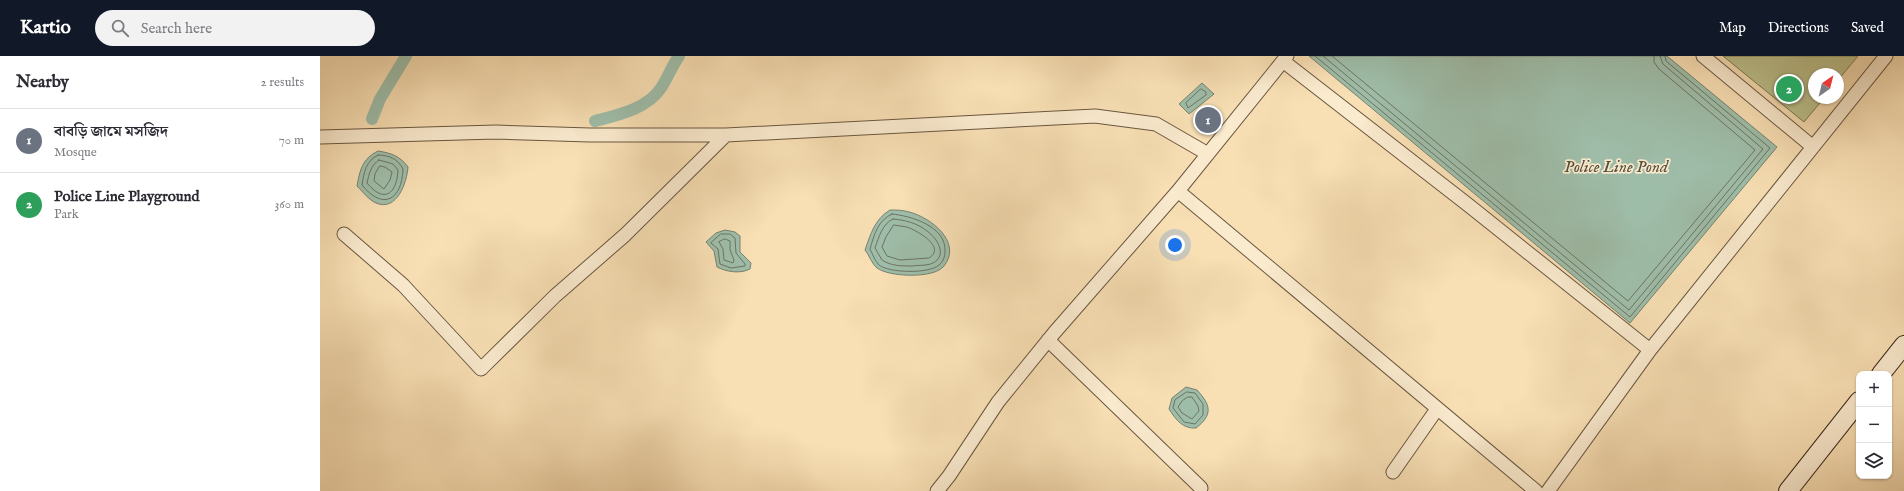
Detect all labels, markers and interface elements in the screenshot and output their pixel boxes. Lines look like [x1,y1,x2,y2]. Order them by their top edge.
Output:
search box [95,10,375,46]
text: Kartio [20,16,71,40]
icon: search [109,17,131,39]
text: Search here [141,19,212,38]
text: Map [1719,19,1746,37]
text: Directions [1768,19,1829,37]
text: Saved [1851,19,1884,37]
north arrow [1808,68,1844,104]
text: Nearby [16,72,69,93]
text: 2 results [260,74,304,91]
pin: 2 [1776,74,1802,104]
pin: 1 [1195,105,1221,135]
text: বাবড়ি জামে মসজিদ [54,122,168,141]
text: 1 [27,132,31,149]
text: 70 m [279,132,304,149]
text: Mosque [54,144,97,161]
water label: Police Line Pond [1564,157,1669,178]
text: Police Line Playground [54,187,200,206]
text: 2 [26,196,32,213]
text: 360 m [274,196,304,213]
text: Park [54,206,79,223]
your location [1165,235,1185,255]
map controls [1856,371,1892,479]
button: + [1856,371,1892,407]
button: − [1856,407,1892,443]
button: layers [1856,443,1892,479]

